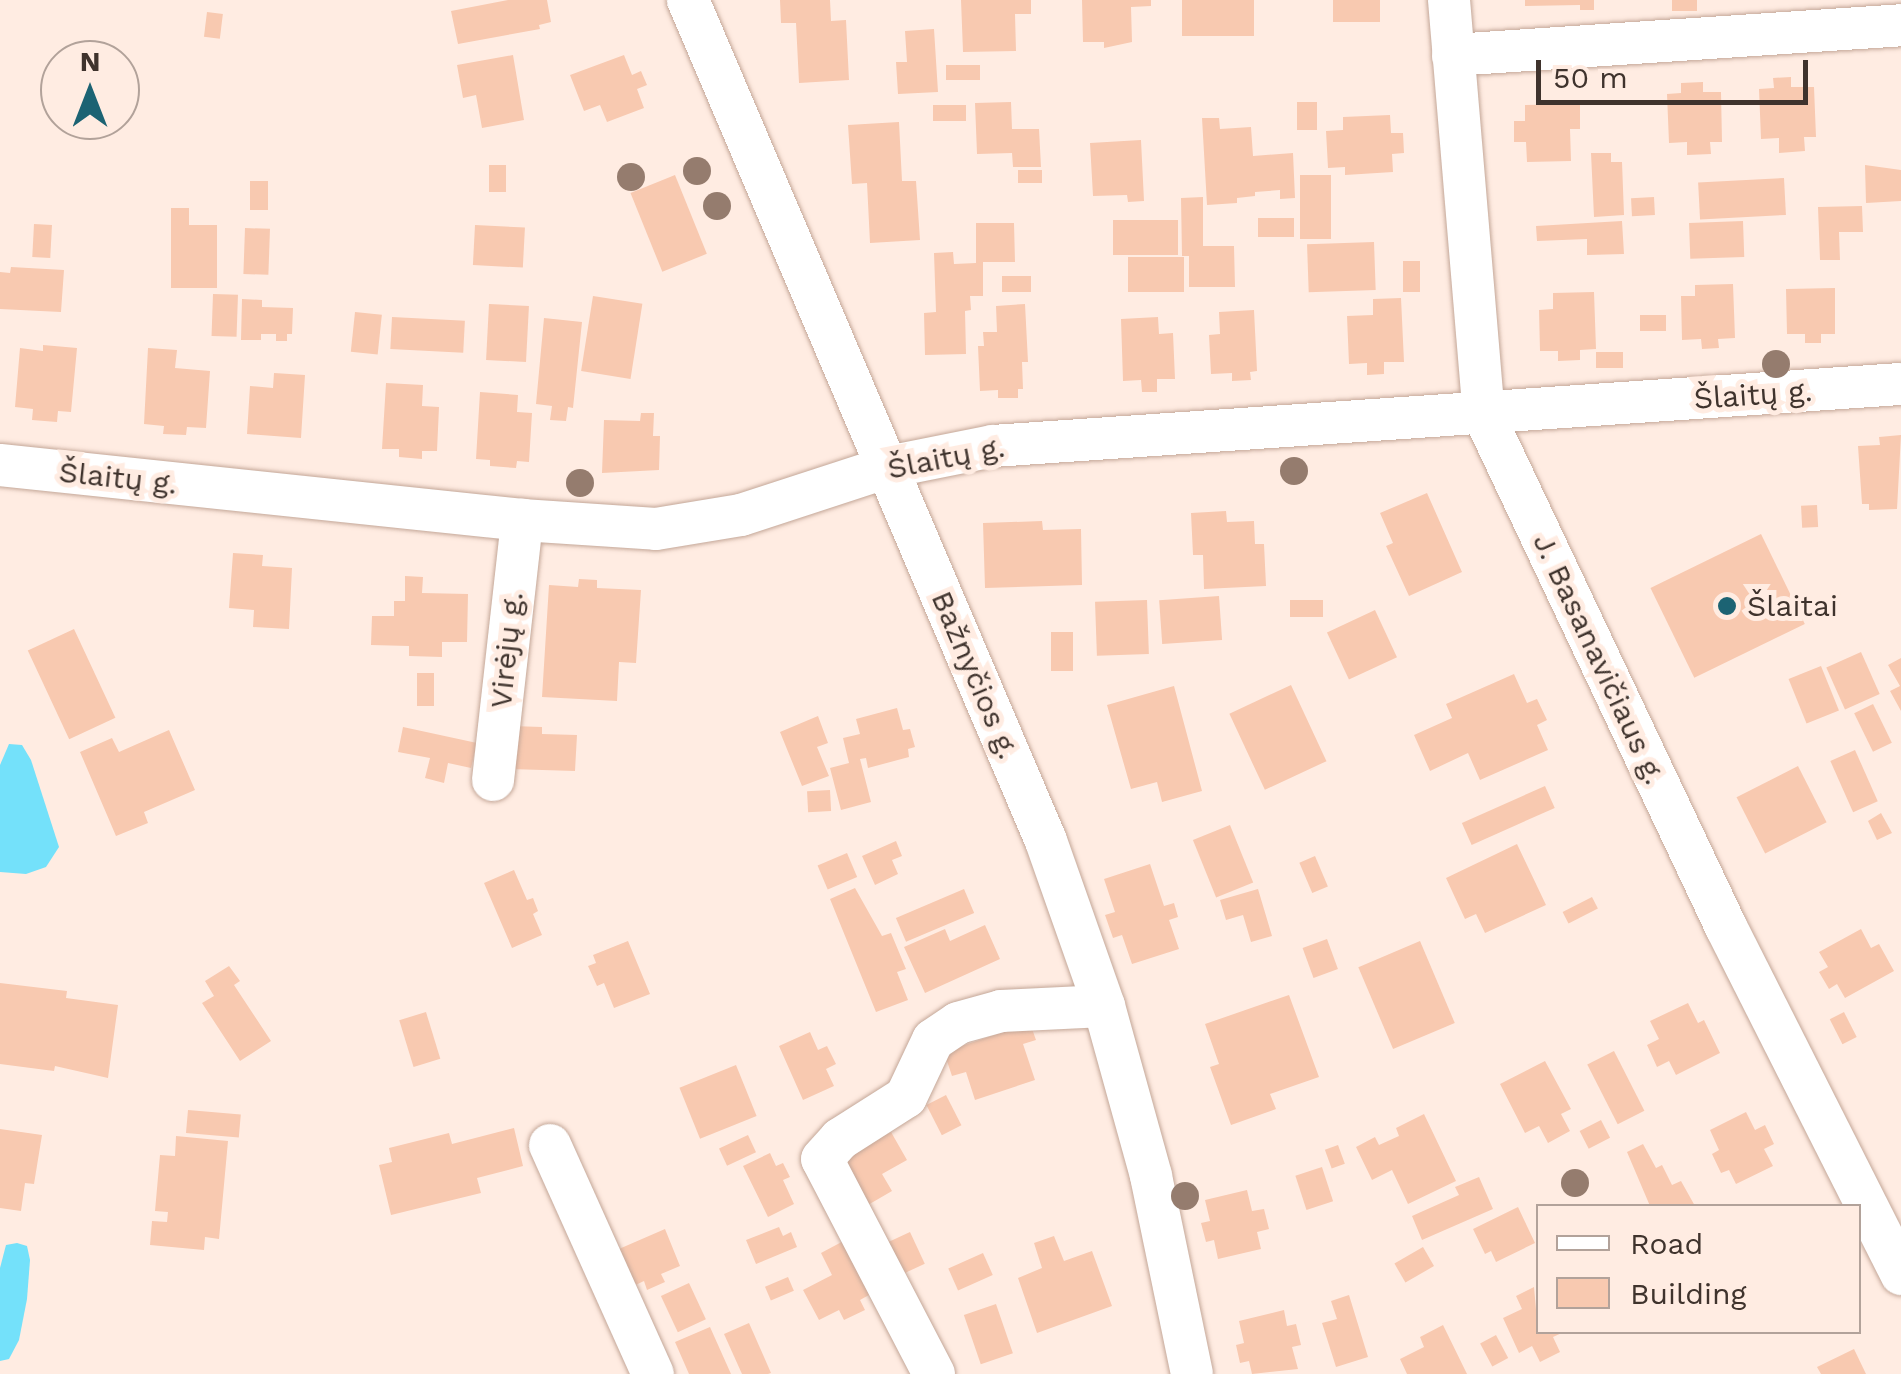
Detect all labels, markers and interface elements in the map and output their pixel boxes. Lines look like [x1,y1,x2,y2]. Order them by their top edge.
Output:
north arrow [40,40,140,140]
scale bar [1541,40,1814,102]
text: N [80,45,100,78]
text: 50 m [1553,60,1628,95]
street label: Šlaitų g. [1693,373,1813,417]
street label: Šlaitų g. [884,429,1008,487]
street label: Šlaitų g. [57,454,179,502]
street label: J. Basanavičiaus g. [1525,528,1673,790]
street label: Bažnyčios g. [923,586,1027,764]
place label: Šlaitai [1747,588,1838,624]
street label: Virėjų g. [483,590,531,710]
marker: Šlaitai [1716,595,1738,617]
legend [1536,1204,1861,1334]
text: Road [1630,1226,1703,1261]
text: Building [1630,1276,1747,1311]

